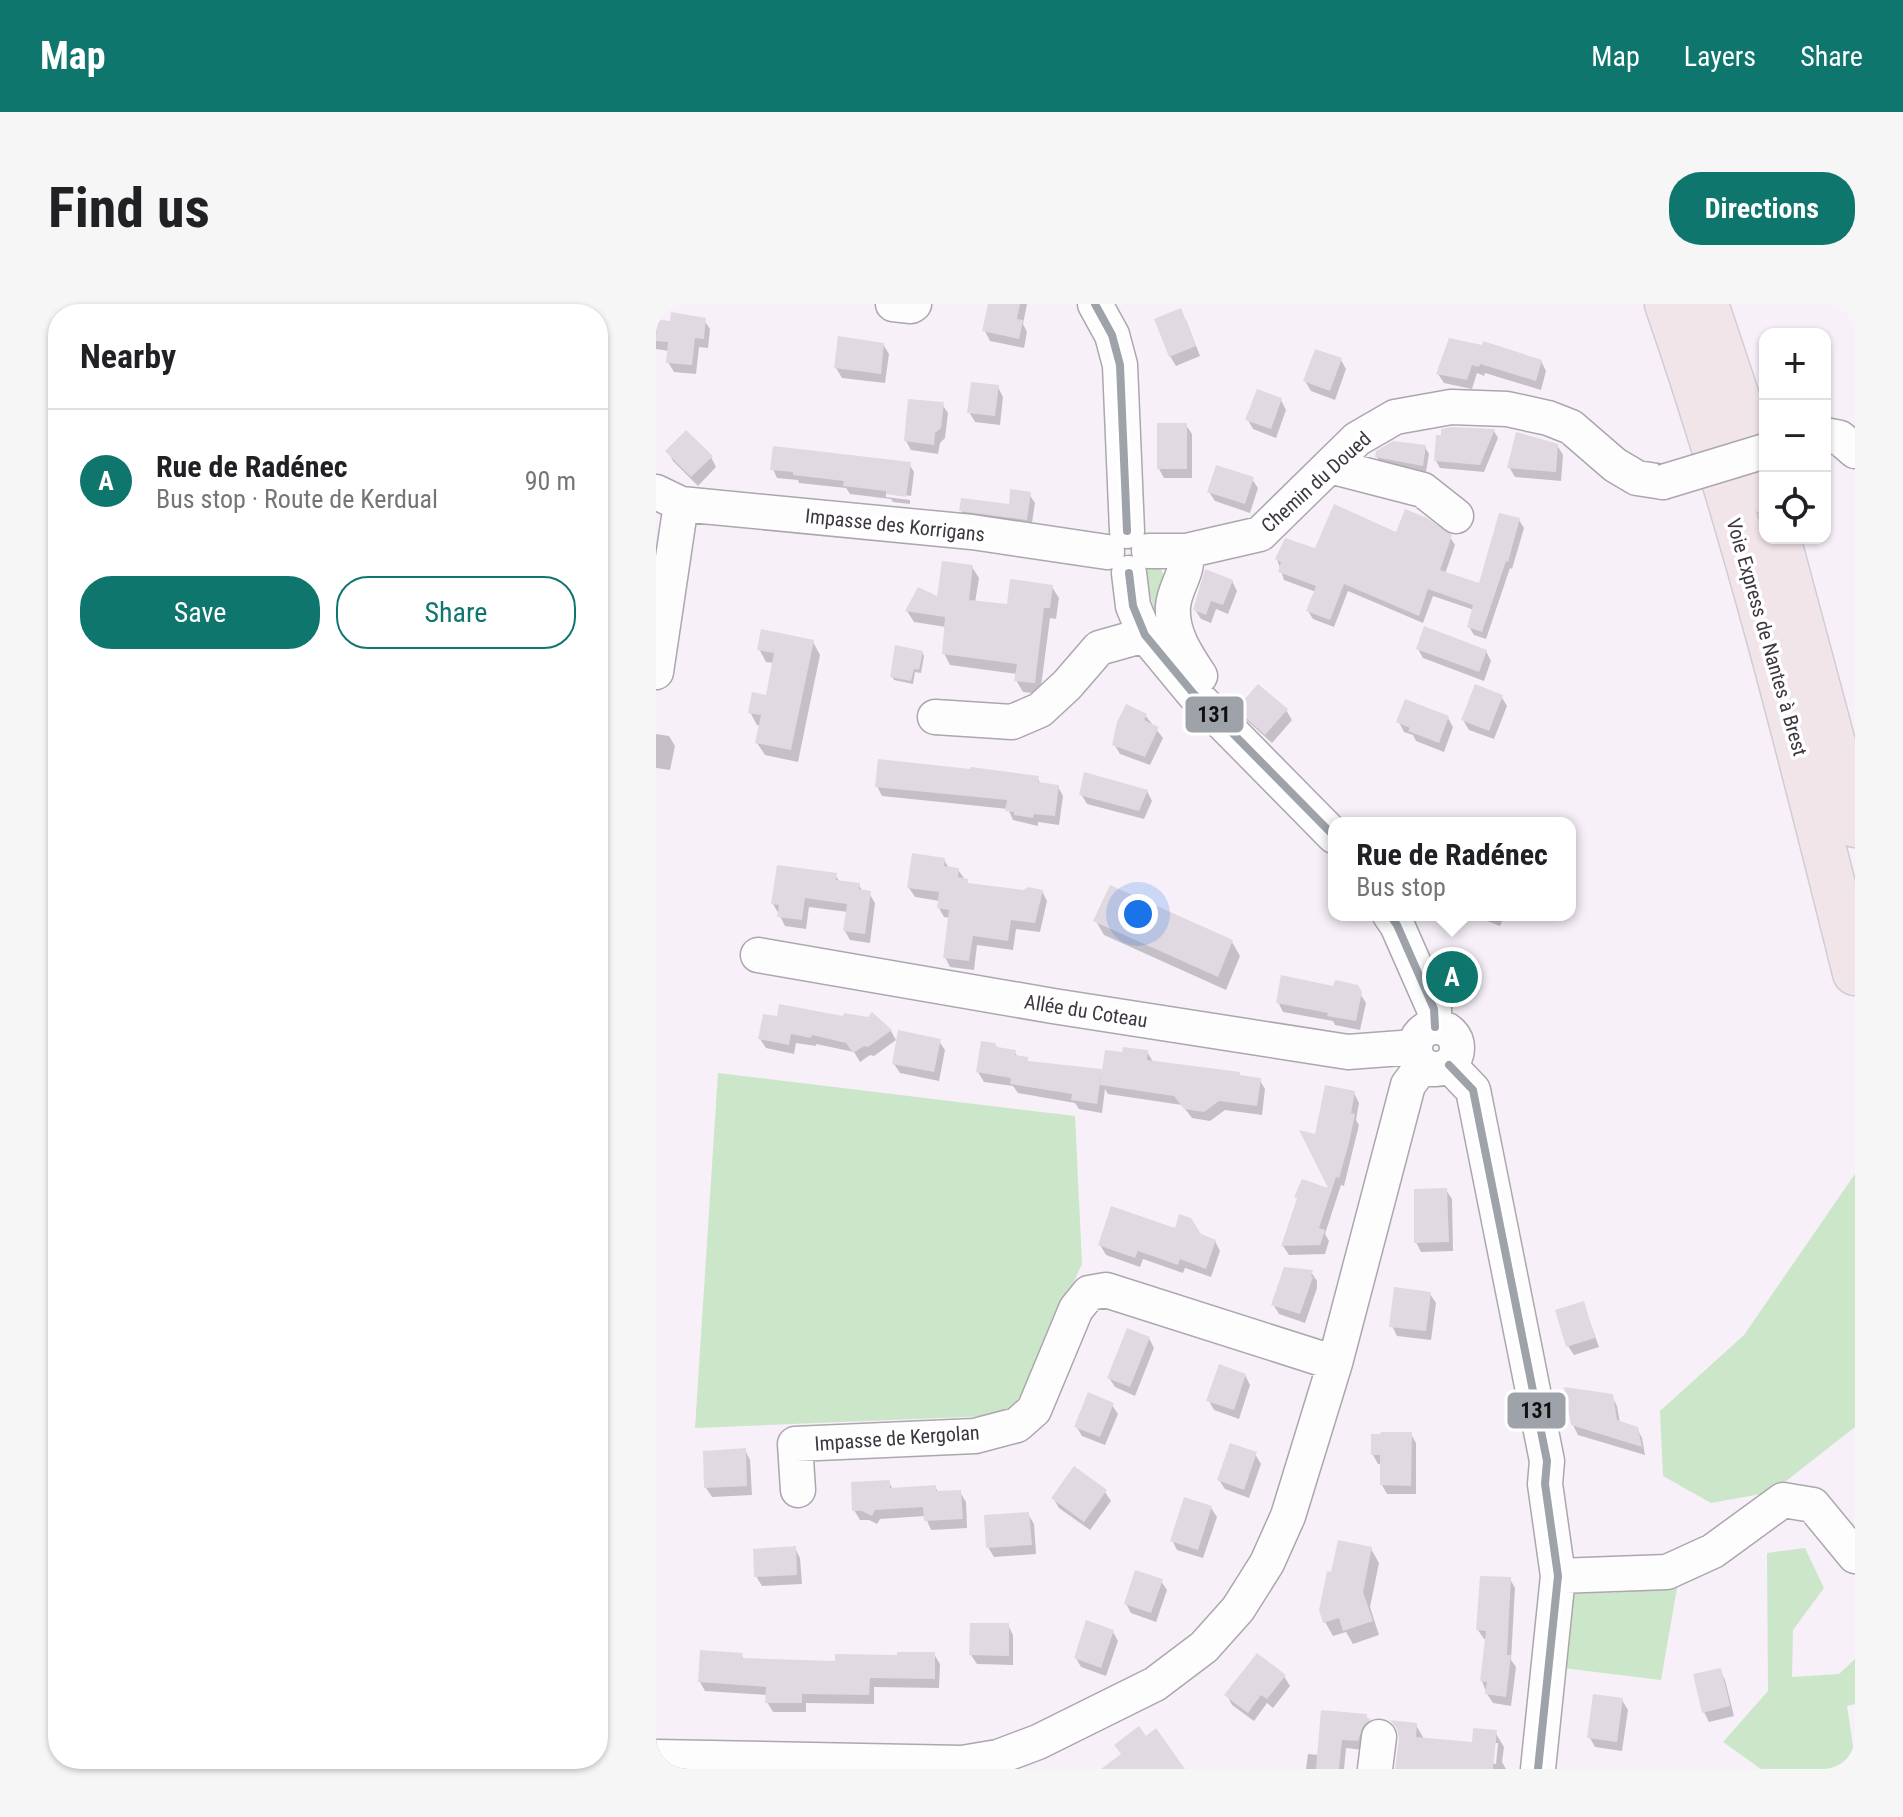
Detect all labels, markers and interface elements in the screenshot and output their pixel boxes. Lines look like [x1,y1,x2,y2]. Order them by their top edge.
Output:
text: Map [40,34,106,78]
text: Map [1591,40,1640,73]
text: Layers [1684,40,1756,73]
text: Share [1800,40,1863,73]
button: Directions [1669,172,1855,245]
text: Find us [48,175,210,241]
map controls [1759,328,1831,544]
button: + [1759,328,1831,400]
text: Nearby [80,336,176,376]
button: − [1759,400,1831,472]
street label: Chemin du Doued [1256,427,1376,537]
text: Rue de Radénec [156,449,348,484]
text: A [98,466,114,496]
text: 90 m [525,466,576,496]
button: locate [1759,472,1831,544]
text: Bus stop · Route de Kerdual [156,484,438,514]
street label: Impasse des Korrigans [804,504,986,546]
street label: Voie Express de Nantes à Brest [1722,515,1812,759]
button: Save [80,576,320,649]
button: Share [336,576,576,649]
line badge: 131 [1184,695,1245,734]
text: 131 [1197,702,1231,727]
popup [1328,817,1576,921]
text: Rue de Radénec [1356,837,1548,872]
text: Bus stop [1356,872,1446,902]
your location [1118,894,1158,934]
pin: A [1426,947,1478,1007]
street label: Allée du Coteau [1023,989,1149,1033]
line badge: 131 [1506,1391,1567,1430]
text: 131 [1520,1398,1554,1423]
street label: Impasse de Kergolan [814,1420,980,1456]

